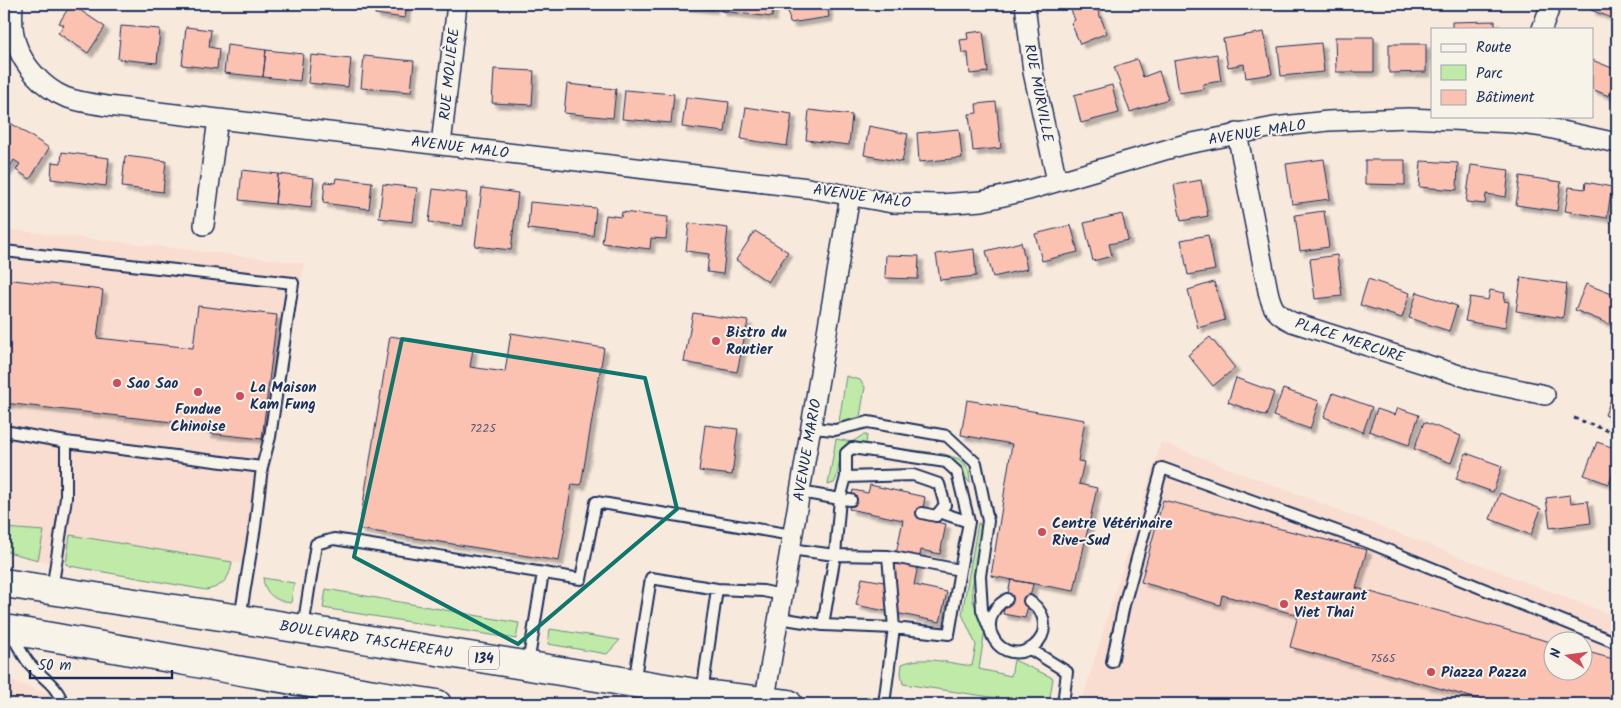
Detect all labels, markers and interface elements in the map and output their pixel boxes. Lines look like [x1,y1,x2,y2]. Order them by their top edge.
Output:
street label: RUE MOLIÈRE [433,26,467,121]
legend [1431,28,1594,118]
text: Route [1476,36,1512,60]
street label: RUE MURVILLE [1017,42,1060,146]
text: Parc [1476,62,1503,86]
text: Bâtiment [1476,86,1535,110]
street label: AVENUE MALO [1207,113,1307,153]
street label: AVENUE MALO [410,130,510,166]
street label: AVENUE MALO [812,178,912,216]
street label: PLACE MERCURE [1292,312,1409,370]
place label: Bistro du Routier [726,321,787,362]
marker: Bistro du Routier [710,335,722,347]
place label: Sao Sao [127,372,178,396]
place label: La Maison Kam Fung [250,376,317,417]
marker: Sao Sao [111,377,123,389]
marker: Fondue Chinoise [192,386,204,398]
marker: La Maison Kam Fung [234,390,246,402]
street label: AVENUE MARIO [787,397,829,503]
place label: Fondue Chinoise [171,398,226,439]
house number: 7225 [470,419,498,438]
place label: Centre Vétérinaire Rive-Sud [1052,512,1173,553]
marker: Centre Vétérinaire Rive-Sud [1036,526,1048,538]
place label: Restaurant Viet Thai [1294,584,1367,625]
marker: Restaurant Viet Thai [1278,598,1290,610]
street label: BOULEVARD TASCHEREAU [278,614,454,666]
north arrow [1544,630,1594,680]
road number: 134 [469,646,499,670]
text: N [1545,646,1568,660]
scale bar [30,648,172,680]
house number: 7565 [1370,649,1397,668]
text: 50 m [38,654,72,678]
place label: Piazza Pazza [1441,661,1527,685]
marker: Piazza Pazza [1425,666,1437,678]

